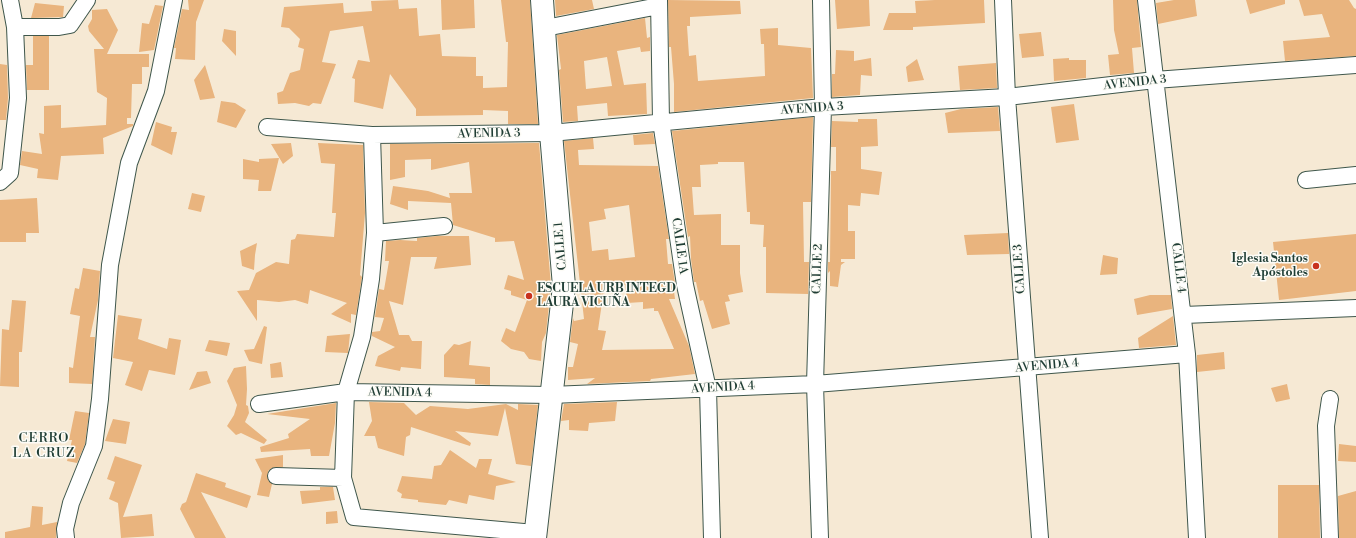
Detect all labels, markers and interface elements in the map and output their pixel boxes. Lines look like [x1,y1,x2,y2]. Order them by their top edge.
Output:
street label: AVENIDA 3 [1103,73,1167,93]
street label: AVENIDA 3 [780,100,844,118]
street label: AVENIDA 3 [457,126,521,142]
street label: CALLE 1A [668,217,690,275]
street label: CALLE 1 [552,221,570,271]
street label: CALLE 4 [1168,242,1188,294]
street label: CALLE 2 [810,244,826,294]
street label: CALLE 3 [1011,244,1029,294]
place label: Iglesia Santos Apóstoles [1232,252,1308,280]
marker: Iglesia Santos Apóstoles [1311,261,1321,271]
place label: ESCUELA URB INTEGD LAURA VICUÑA [537,282,676,310]
marker: ESCUELA URB INTEGD LAURA VICUÑA [524,291,534,301]
street label: AVENIDA 4 [1015,356,1079,376]
street label: AVENIDA 4 [691,379,755,397]
street label: AVENIDA 4 [368,385,432,401]
district label: CERRO LA CRUZ [12,431,76,462]

